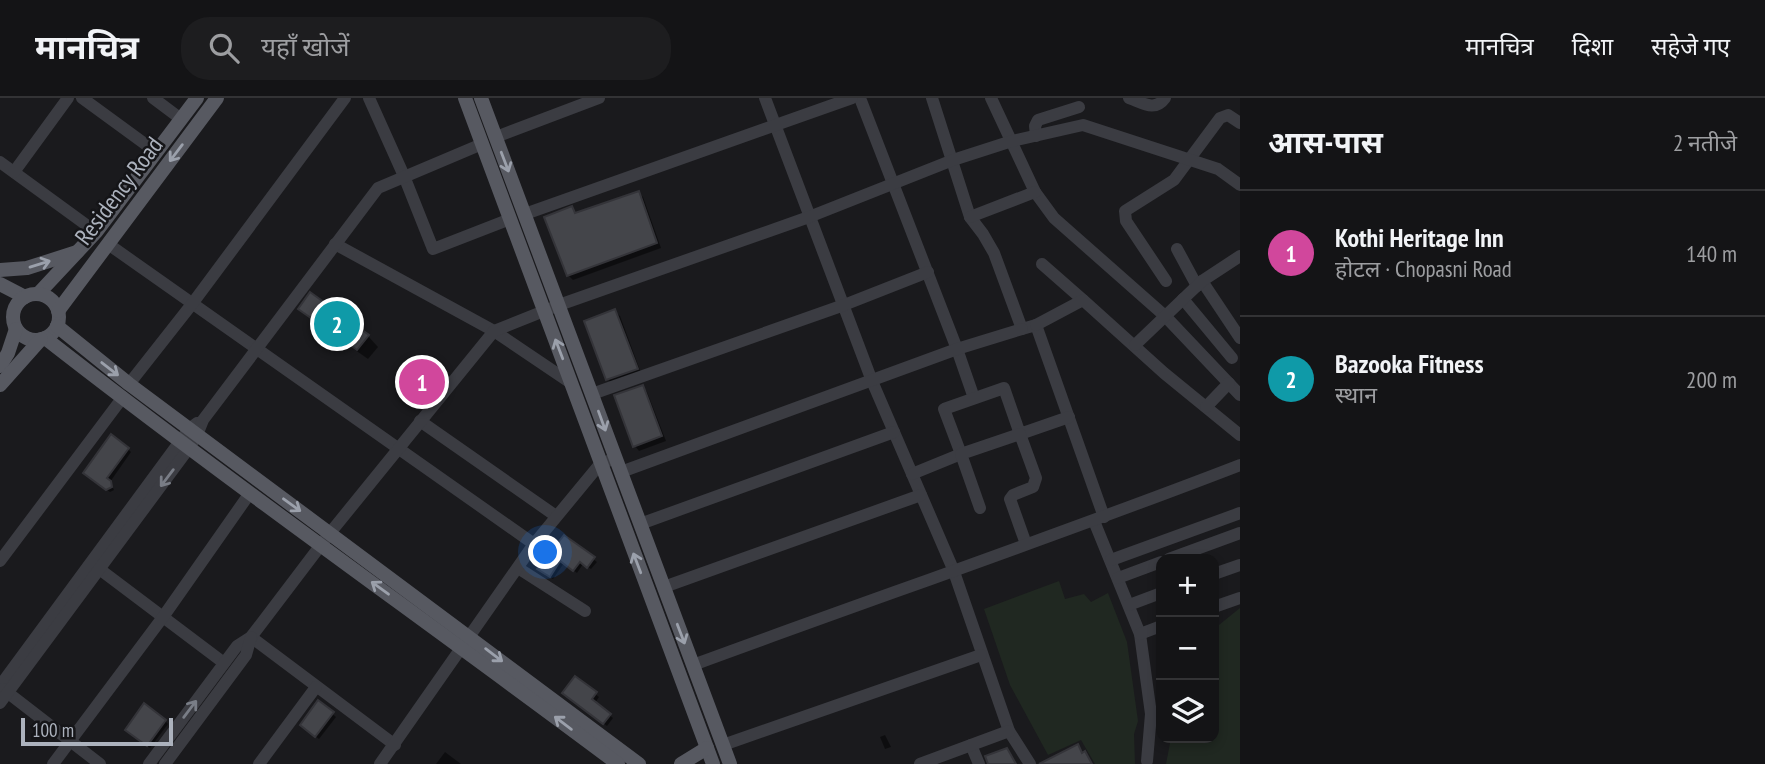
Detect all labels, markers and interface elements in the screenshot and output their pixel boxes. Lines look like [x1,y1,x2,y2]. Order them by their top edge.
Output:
search box [181,17,671,80]
text: मानचित्र [35,25,139,68]
icon: search [205,29,243,67]
text: यहाँ खोजें [261,30,349,63]
text: मानचित्र [1465,31,1534,62]
text: दिशा [1572,31,1613,62]
text: सहेजे गए [1651,31,1730,62]
text: आस-पास [1268,122,1383,161]
text: 2 नतीजे [1673,128,1737,157]
street label: Residency Road [68,131,169,251]
one-way arrow [169,143,184,162]
one-way arrow [500,150,512,172]
text: Kothi Heritage Inn [1335,221,1504,254]
text: 1 [1286,239,1297,268]
text: 140 m [1686,239,1737,268]
text: होटल · Chopasni Road [1335,254,1512,283]
one-way arrow [28,256,50,269]
pin: 2 [314,298,360,350]
one-way arrow [551,339,564,361]
text: Bazooka Fitness [1335,347,1484,380]
pin: 1 [399,356,445,408]
one-way arrow [100,361,118,376]
text: 2 [1286,365,1297,394]
text: 200 m [1686,365,1737,394]
text: स्थान [1335,380,1377,409]
one-way arrow [597,409,609,431]
one-way arrow [160,468,175,487]
one-way arrow [282,497,301,512]
your location [528,535,562,569]
one-way arrow [630,552,643,574]
map controls [1156,554,1219,743]
button: + [1156,554,1219,617]
one-way arrow [371,580,390,595]
button: − [1156,617,1219,680]
one-way arrow [676,622,689,644]
one-way arrow [484,648,503,663]
button: layers [1156,680,1219,743]
one-way arrow [182,700,197,719]
scale bar [21,715,173,747]
one-way arrow [554,716,573,730]
text: 100 m [32,718,74,742]

